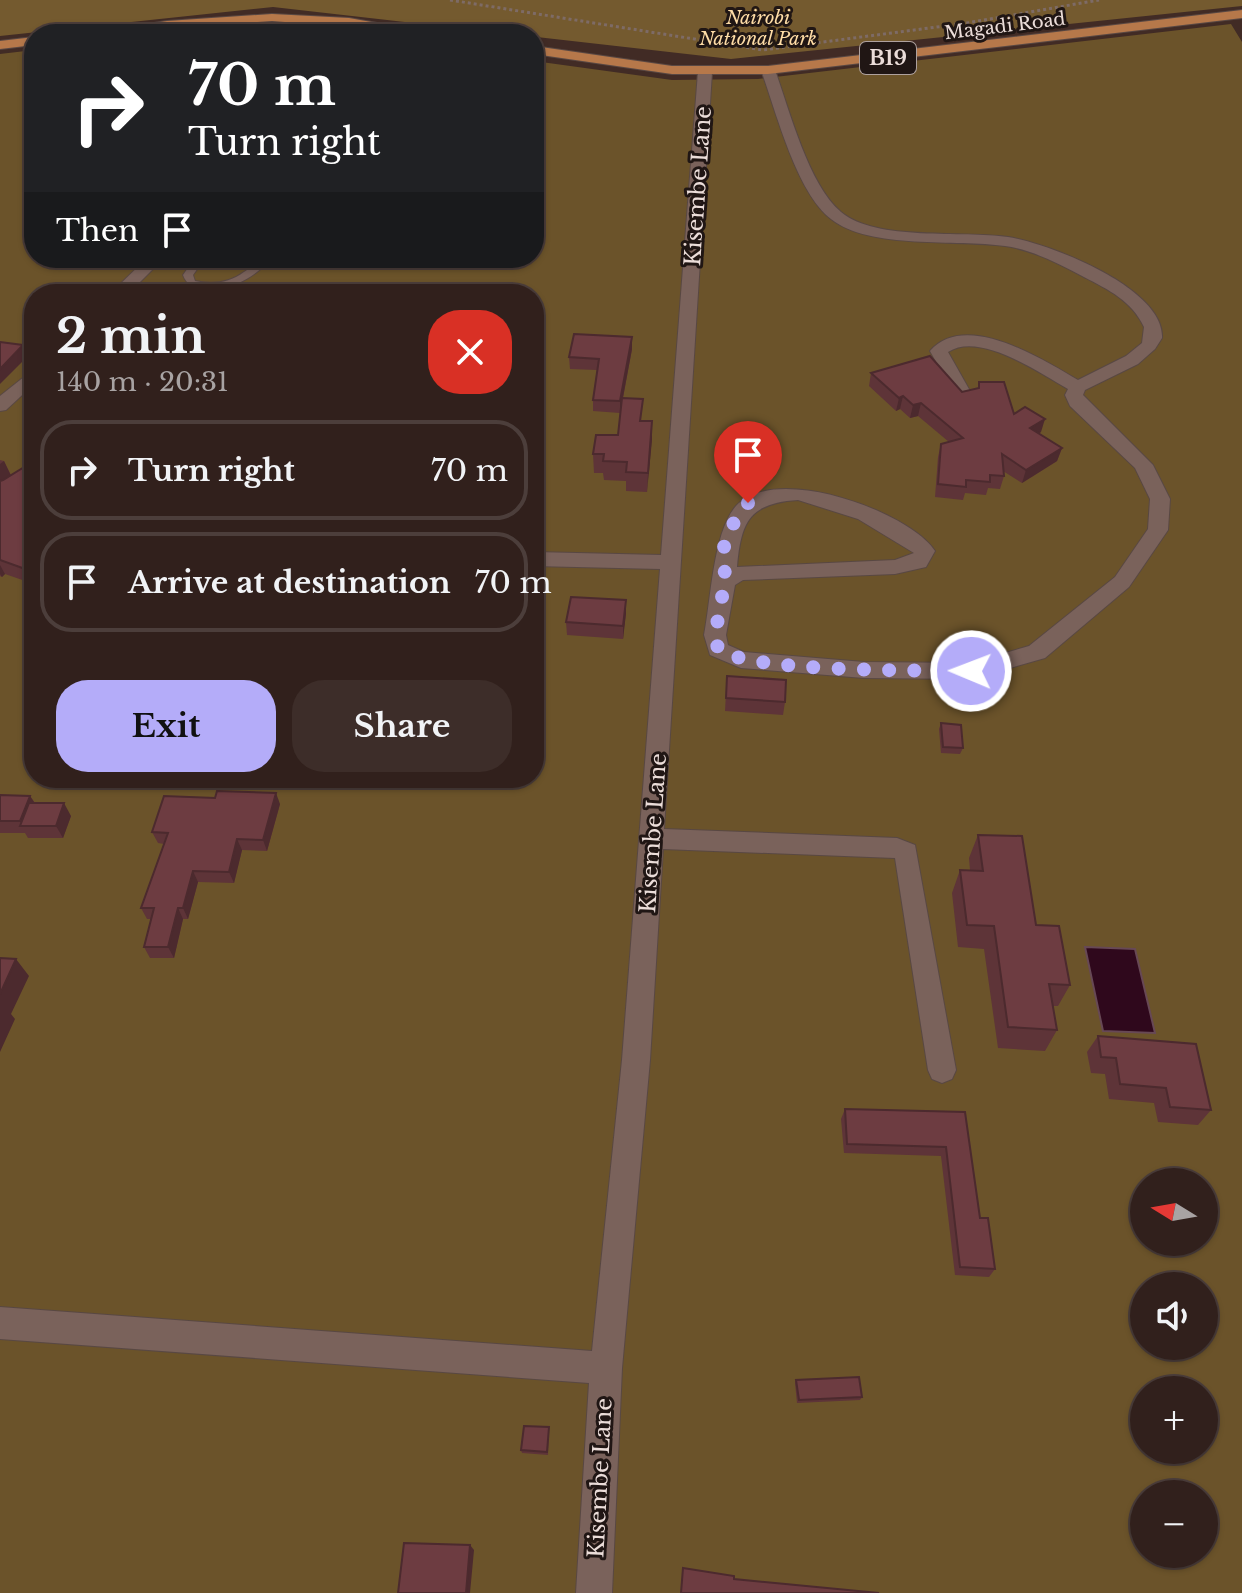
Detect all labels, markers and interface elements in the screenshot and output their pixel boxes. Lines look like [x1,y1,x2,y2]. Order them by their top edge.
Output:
park label: Nairobi National Park [698,7,817,50]
street label: Magadi Road [943,8,1067,44]
road number: B19 [860,42,916,74]
text: 70 m [188,51,336,120]
icon: right [56,56,160,160]
street label: Kisembe Lane [679,105,717,267]
text: Turn right [188,120,381,165]
icon: arrive [155,208,199,252]
text: Then [56,212,139,249]
text: 2 min [56,306,205,366]
button: close [428,310,512,394]
text: 140 m · 20:31 [56,366,229,398]
pin [714,421,782,503]
icon: arrive [726,433,770,477]
icon: right [60,448,104,492]
text: Turn right [128,452,295,489]
text: 70 m [431,452,508,489]
icon: arrive [60,560,104,604]
text: Arrive at destination [128,564,451,601]
text: 70 m [475,564,552,601]
position arrow [929,629,1013,713]
button: Exit [56,680,276,772]
button: Share [292,680,512,772]
street label: Kisembe Lane [634,752,672,914]
north arrow [1130,1168,1218,1256]
map controls [1130,1168,1218,1568]
button: sound [1130,1272,1218,1360]
button: + [1130,1376,1218,1464]
street label: Kisembe Lane [582,1397,618,1559]
button: − [1130,1480,1218,1568]

